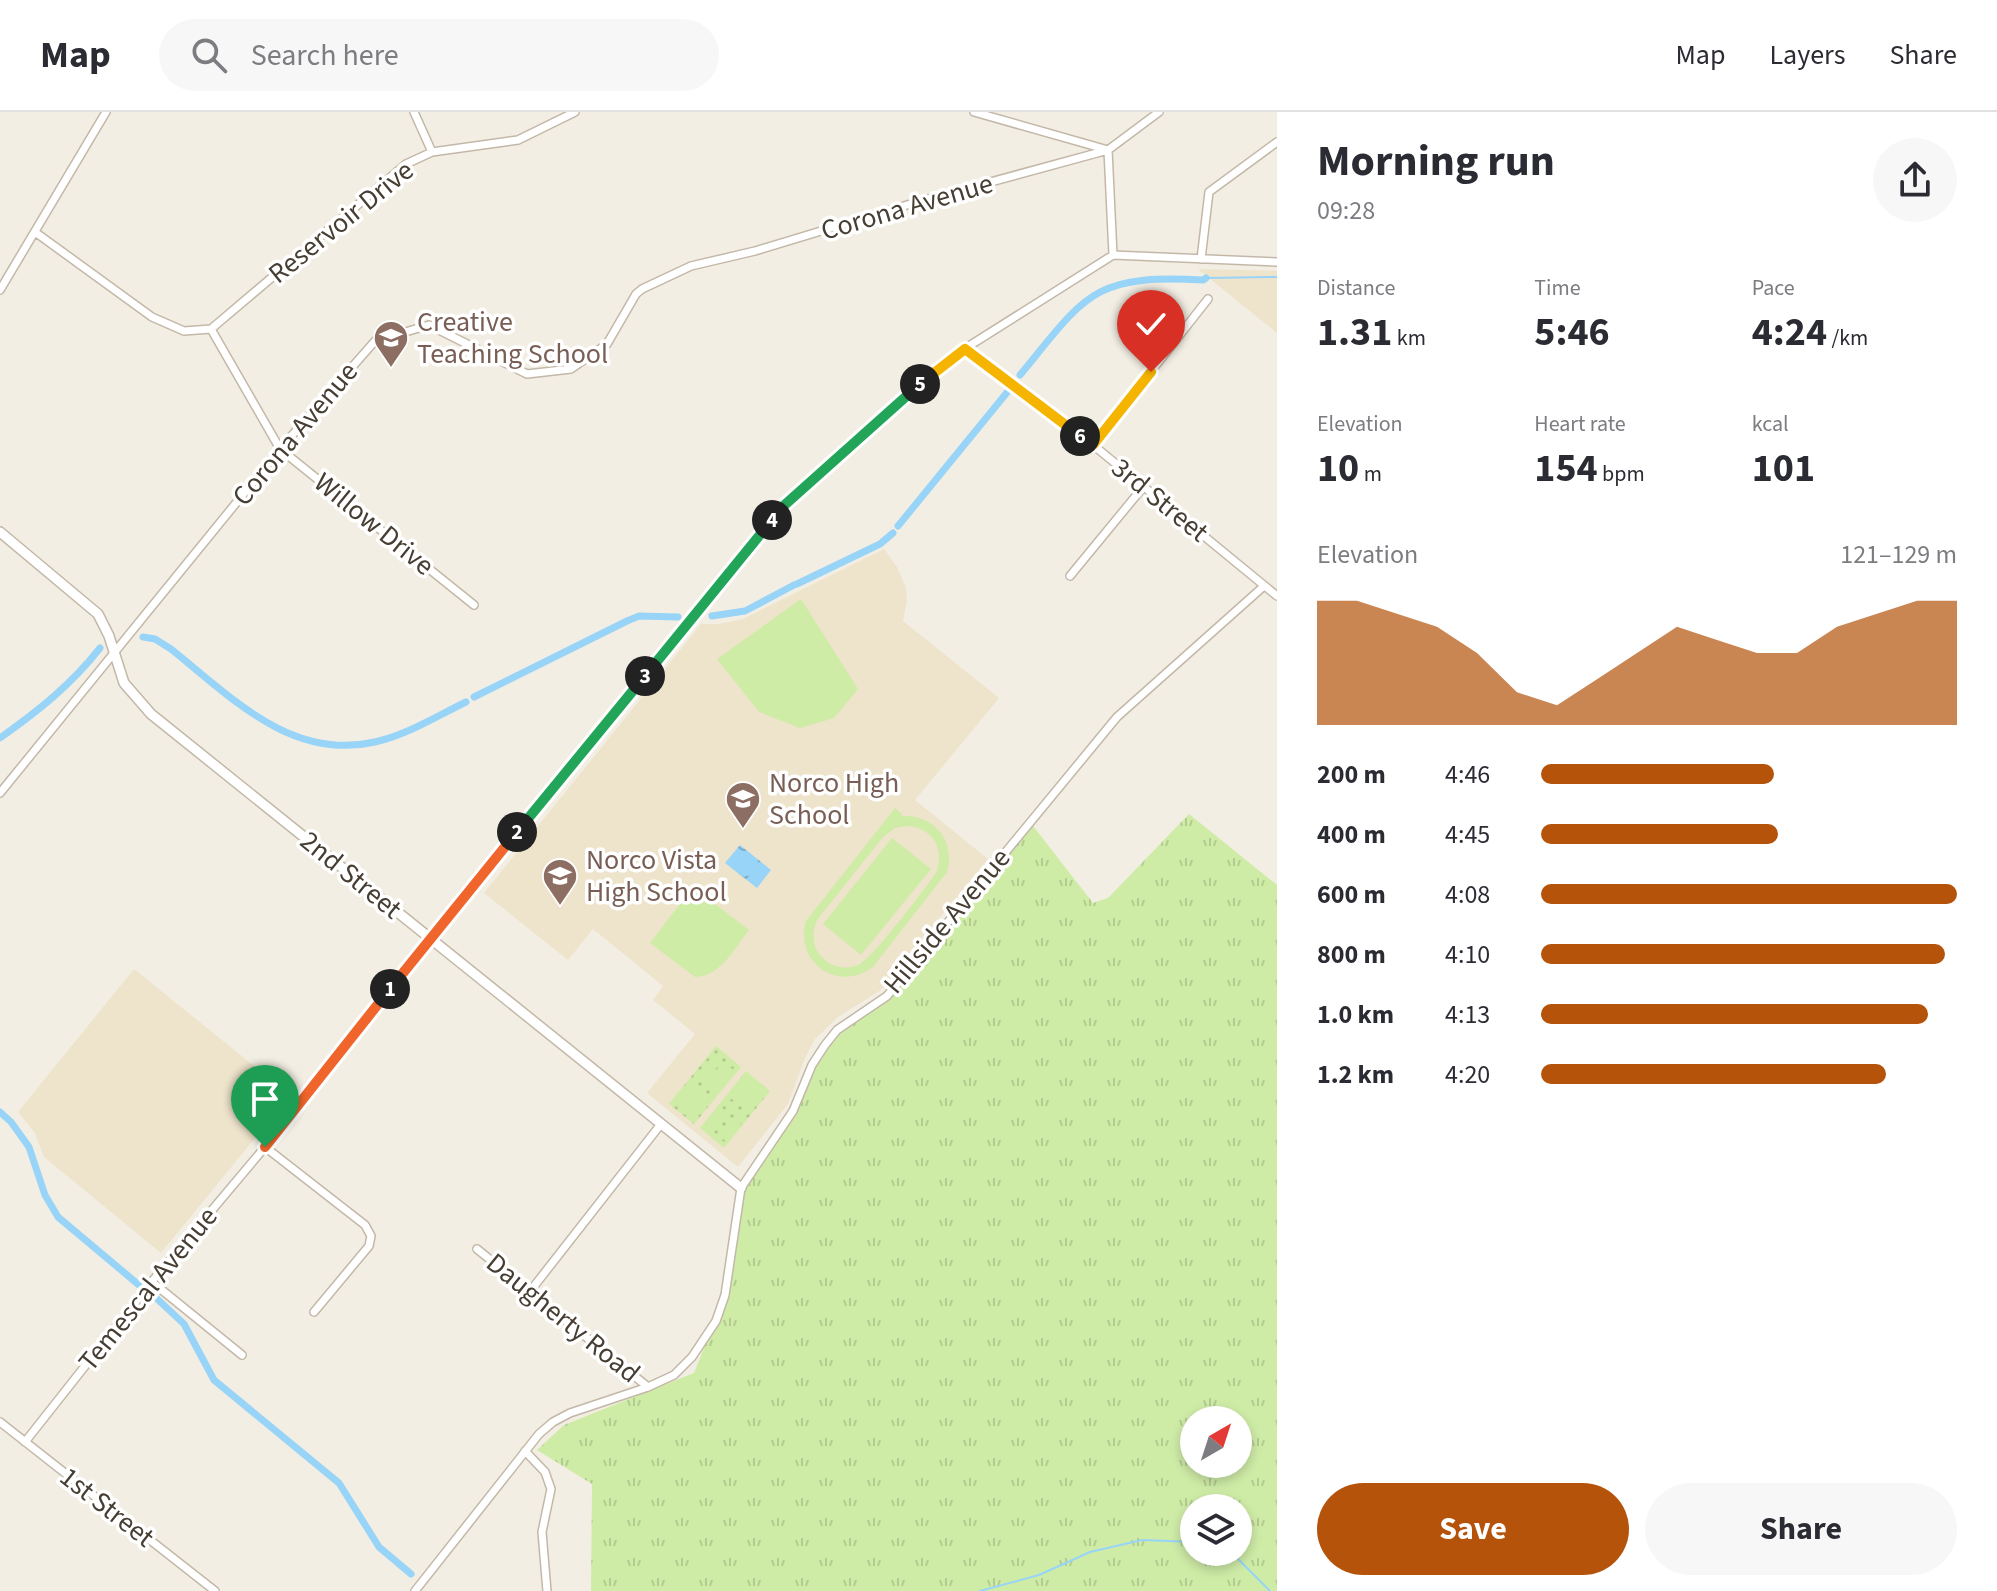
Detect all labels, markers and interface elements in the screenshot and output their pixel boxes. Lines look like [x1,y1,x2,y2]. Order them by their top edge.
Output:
search box [159,19,719,91]
text: Map [40,28,111,82]
icon: search [187,33,231,77]
text: Search here [251,34,399,77]
text: Map [1675,35,1725,75]
text: Layers [1769,35,1845,75]
text: Share [1889,35,1957,75]
text: Morning run [1317,130,1555,193]
button: share [1873,138,1957,222]
street label: Reservoir Drive [260,151,422,293]
street label: Corona Avenue [816,163,998,251]
text: 09:28 [1317,192,1375,229]
text: Distance [1317,272,1395,304]
text: Time [1534,272,1581,304]
text: Pace [1752,272,1795,304]
pin [1117,290,1185,372]
place label: Creative Teaching School [417,302,608,374]
icon: check [1129,302,1173,346]
text: 1.31 [1317,304,1392,361]
text: 5:46 [1534,304,1610,361]
text: 4:24 [1752,304,1827,361]
school or university icon: Creative Teaching School [372,319,410,369]
text: km [1392,322,1426,354]
text: /km [1827,322,1868,354]
street label: Corona Avenue [223,353,367,515]
pin: 5 [900,364,940,404]
text: 5 [914,368,926,400]
text: Elevation [1317,408,1403,440]
text: Heart rate [1534,408,1626,440]
text: kcal [1752,408,1789,440]
pin: 6 [1060,416,1100,456]
text: 6 [1074,420,1086,452]
text: 10 [1317,440,1359,497]
text: 154 [1534,440,1598,497]
text: 101 [1752,440,1815,497]
street label: 3rd Street [1103,448,1218,552]
text: m [1359,458,1382,490]
text: bpm [1598,458,1645,490]
street label: Willow Drive [305,463,443,585]
pin: 4 [752,500,792,540]
text: 4 [766,504,778,536]
text: Elevation [1317,536,1418,573]
text: 121–129 m [1840,536,1957,573]
pin: 3 [625,656,665,696]
text: 3 [639,660,651,692]
text: 200 m [1317,756,1386,793]
text: 4:46 [1445,756,1490,793]
place label: Norco High School [769,763,899,835]
school or university icon: Norco High School [724,780,762,830]
pin: 2 [497,812,537,852]
text: 2 [511,816,523,848]
text: 400 m [1317,816,1386,853]
text: 4:45 [1445,816,1490,853]
street label: 2nd Street [292,822,411,929]
street label: Hillside Avenue [874,839,1020,1003]
place label: Norco Vista High School [586,840,727,912]
school or university icon: Norco Vista High School [541,857,579,907]
text: 600 m [1317,876,1386,913]
text: 4:08 [1445,876,1490,913]
text: 800 m [1317,936,1386,973]
text: 4:10 [1445,936,1490,973]
pin: 1 [370,969,410,1009]
text: 1 [384,973,396,1005]
text: 1.0 km [1317,996,1394,1033]
text: 4:13 [1445,996,1490,1033]
text: 1.2 km [1317,1056,1394,1093]
text: 4:20 [1445,1056,1490,1093]
pin [231,1065,299,1147]
icon: arrive [243,1077,287,1121]
street label: Temescal Avenue [69,1198,227,1380]
street label: Daugherty Road [477,1243,649,1393]
north arrow [1180,1406,1252,1478]
map controls [1180,1406,1252,1566]
street label: 1st Street [51,1457,163,1557]
button: Save [1317,1483,1629,1575]
button: Share [1645,1483,1957,1575]
button: layers [1180,1494,1252,1566]

